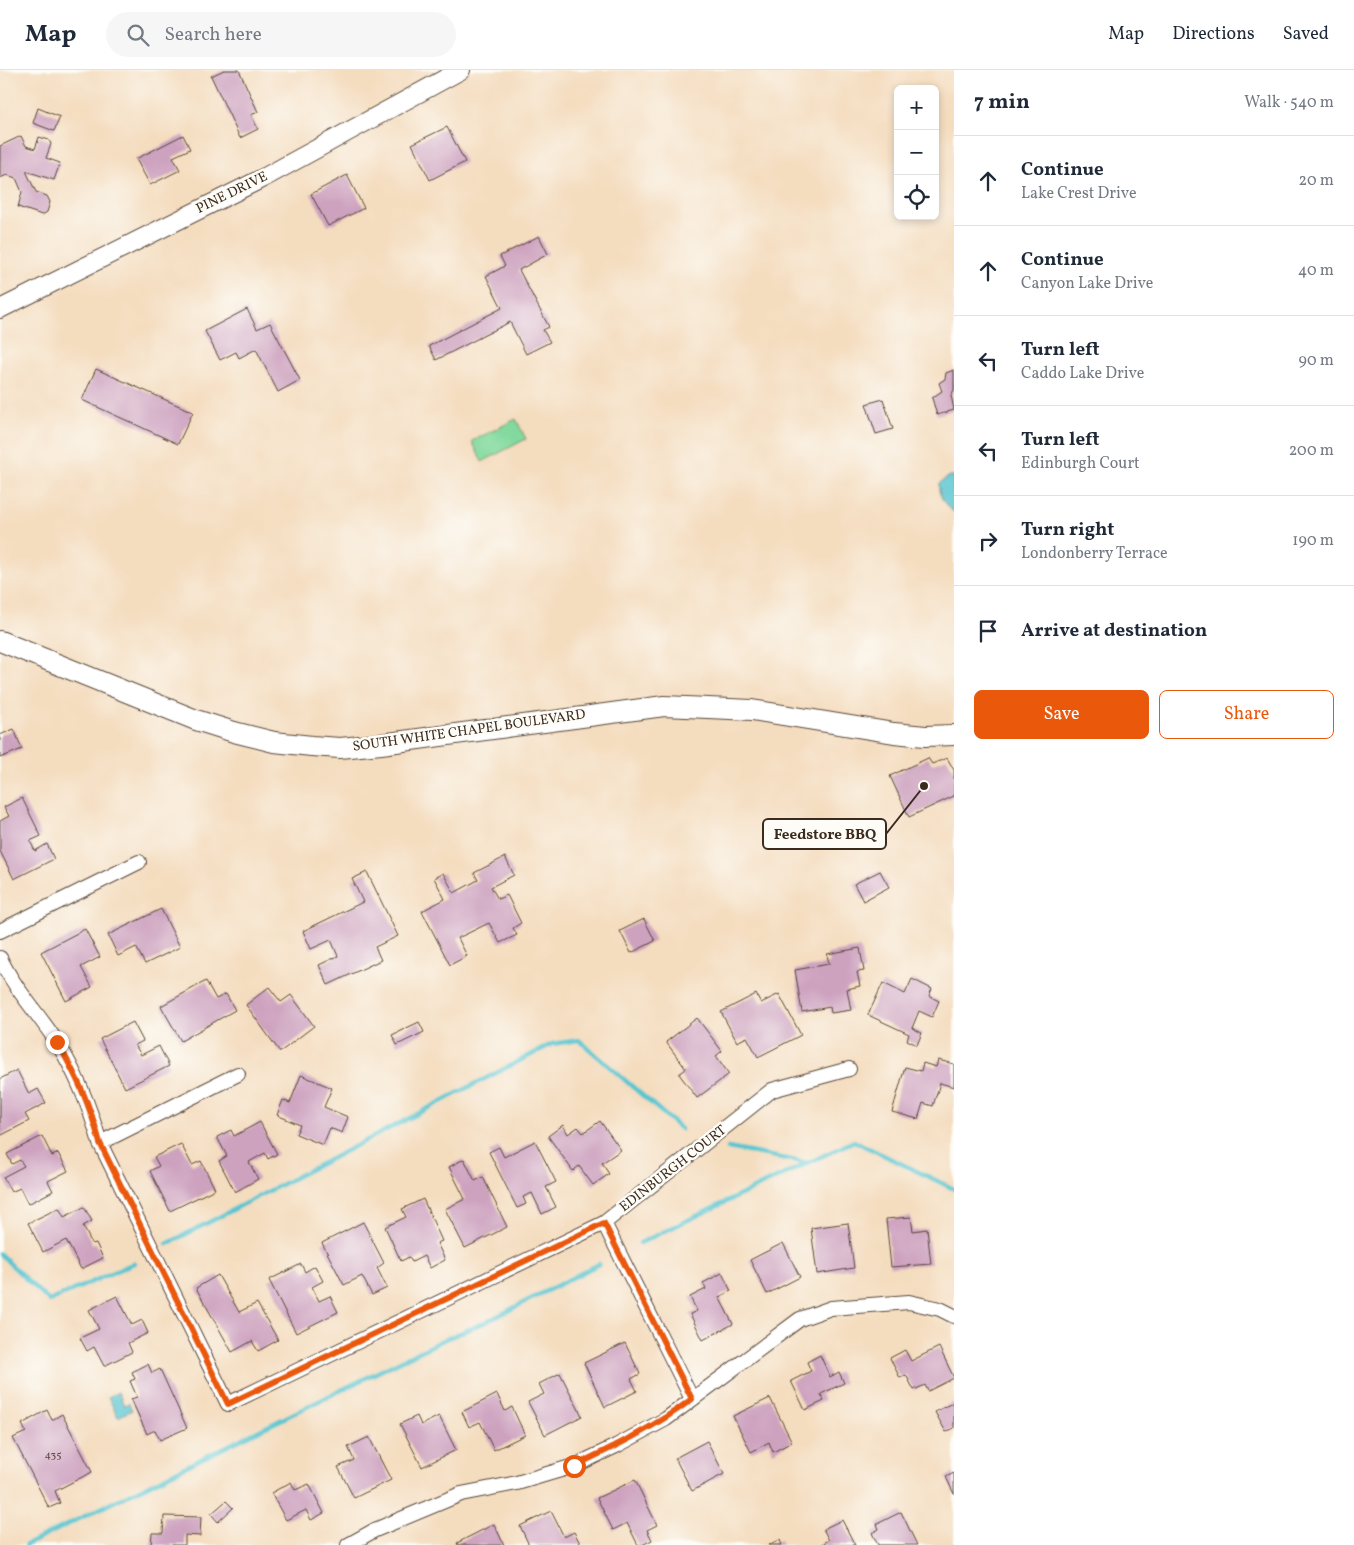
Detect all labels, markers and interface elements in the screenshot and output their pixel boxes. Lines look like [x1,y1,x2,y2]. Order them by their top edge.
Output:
search box [106,12,456,57]
text: Map [25,18,76,52]
icon: search [124,21,152,49]
text: Search here [164,22,262,48]
text: Map [1108,22,1144,47]
text: Directions [1172,22,1255,47]
text: Saved [1283,22,1329,47]
map controls [894,85,939,220]
button: + [894,85,939,130]
text: 7 min [974,88,1030,117]
text: Walk · 540 m [1244,92,1334,114]
button: − [894,130,939,175]
text: Continue [1021,157,1104,183]
street label: PINE DRIVE [193,167,271,219]
icon: ahead [974,167,1002,195]
text: 20 m [1299,170,1334,192]
button: locate [894,175,939,220]
text: Lake Crest Drive [1021,183,1137,205]
text: Continue [1021,247,1104,273]
icon: ahead [974,257,1002,285]
text: 40 m [1298,260,1334,282]
text: Canyon Lake Drive [1021,273,1153,295]
text: Turn left [1021,337,1100,363]
icon: left [974,347,1002,375]
text: 90 m [1298,350,1334,372]
text: Caddo Lake Drive [1021,363,1144,385]
text: Turn left [1021,427,1100,453]
icon: left [974,437,1002,465]
text: 200 m [1289,440,1334,462]
text: Edinburgh Court [1021,453,1140,475]
text: Turn right [1021,517,1114,543]
icon: right [974,527,1002,555]
text: 190 m [1292,530,1334,552]
text: Londonberry Terrace [1021,543,1168,565]
icon: arrive [974,617,1002,645]
text: Arrive at destination [1021,618,1207,644]
button: Save [974,690,1149,739]
button: Share [1159,690,1334,739]
street label: SOUTH WHITE CHAPEL BOULEVARD [351,705,587,757]
callout: Feedstore BBQ [763,819,886,849]
text: Feedstore BBQ [774,825,877,846]
route end [46,1031,69,1054]
street label: EDINBURGH COURT [616,1121,730,1217]
house number: 435 [44,1448,62,1463]
route start [563,1455,586,1478]

